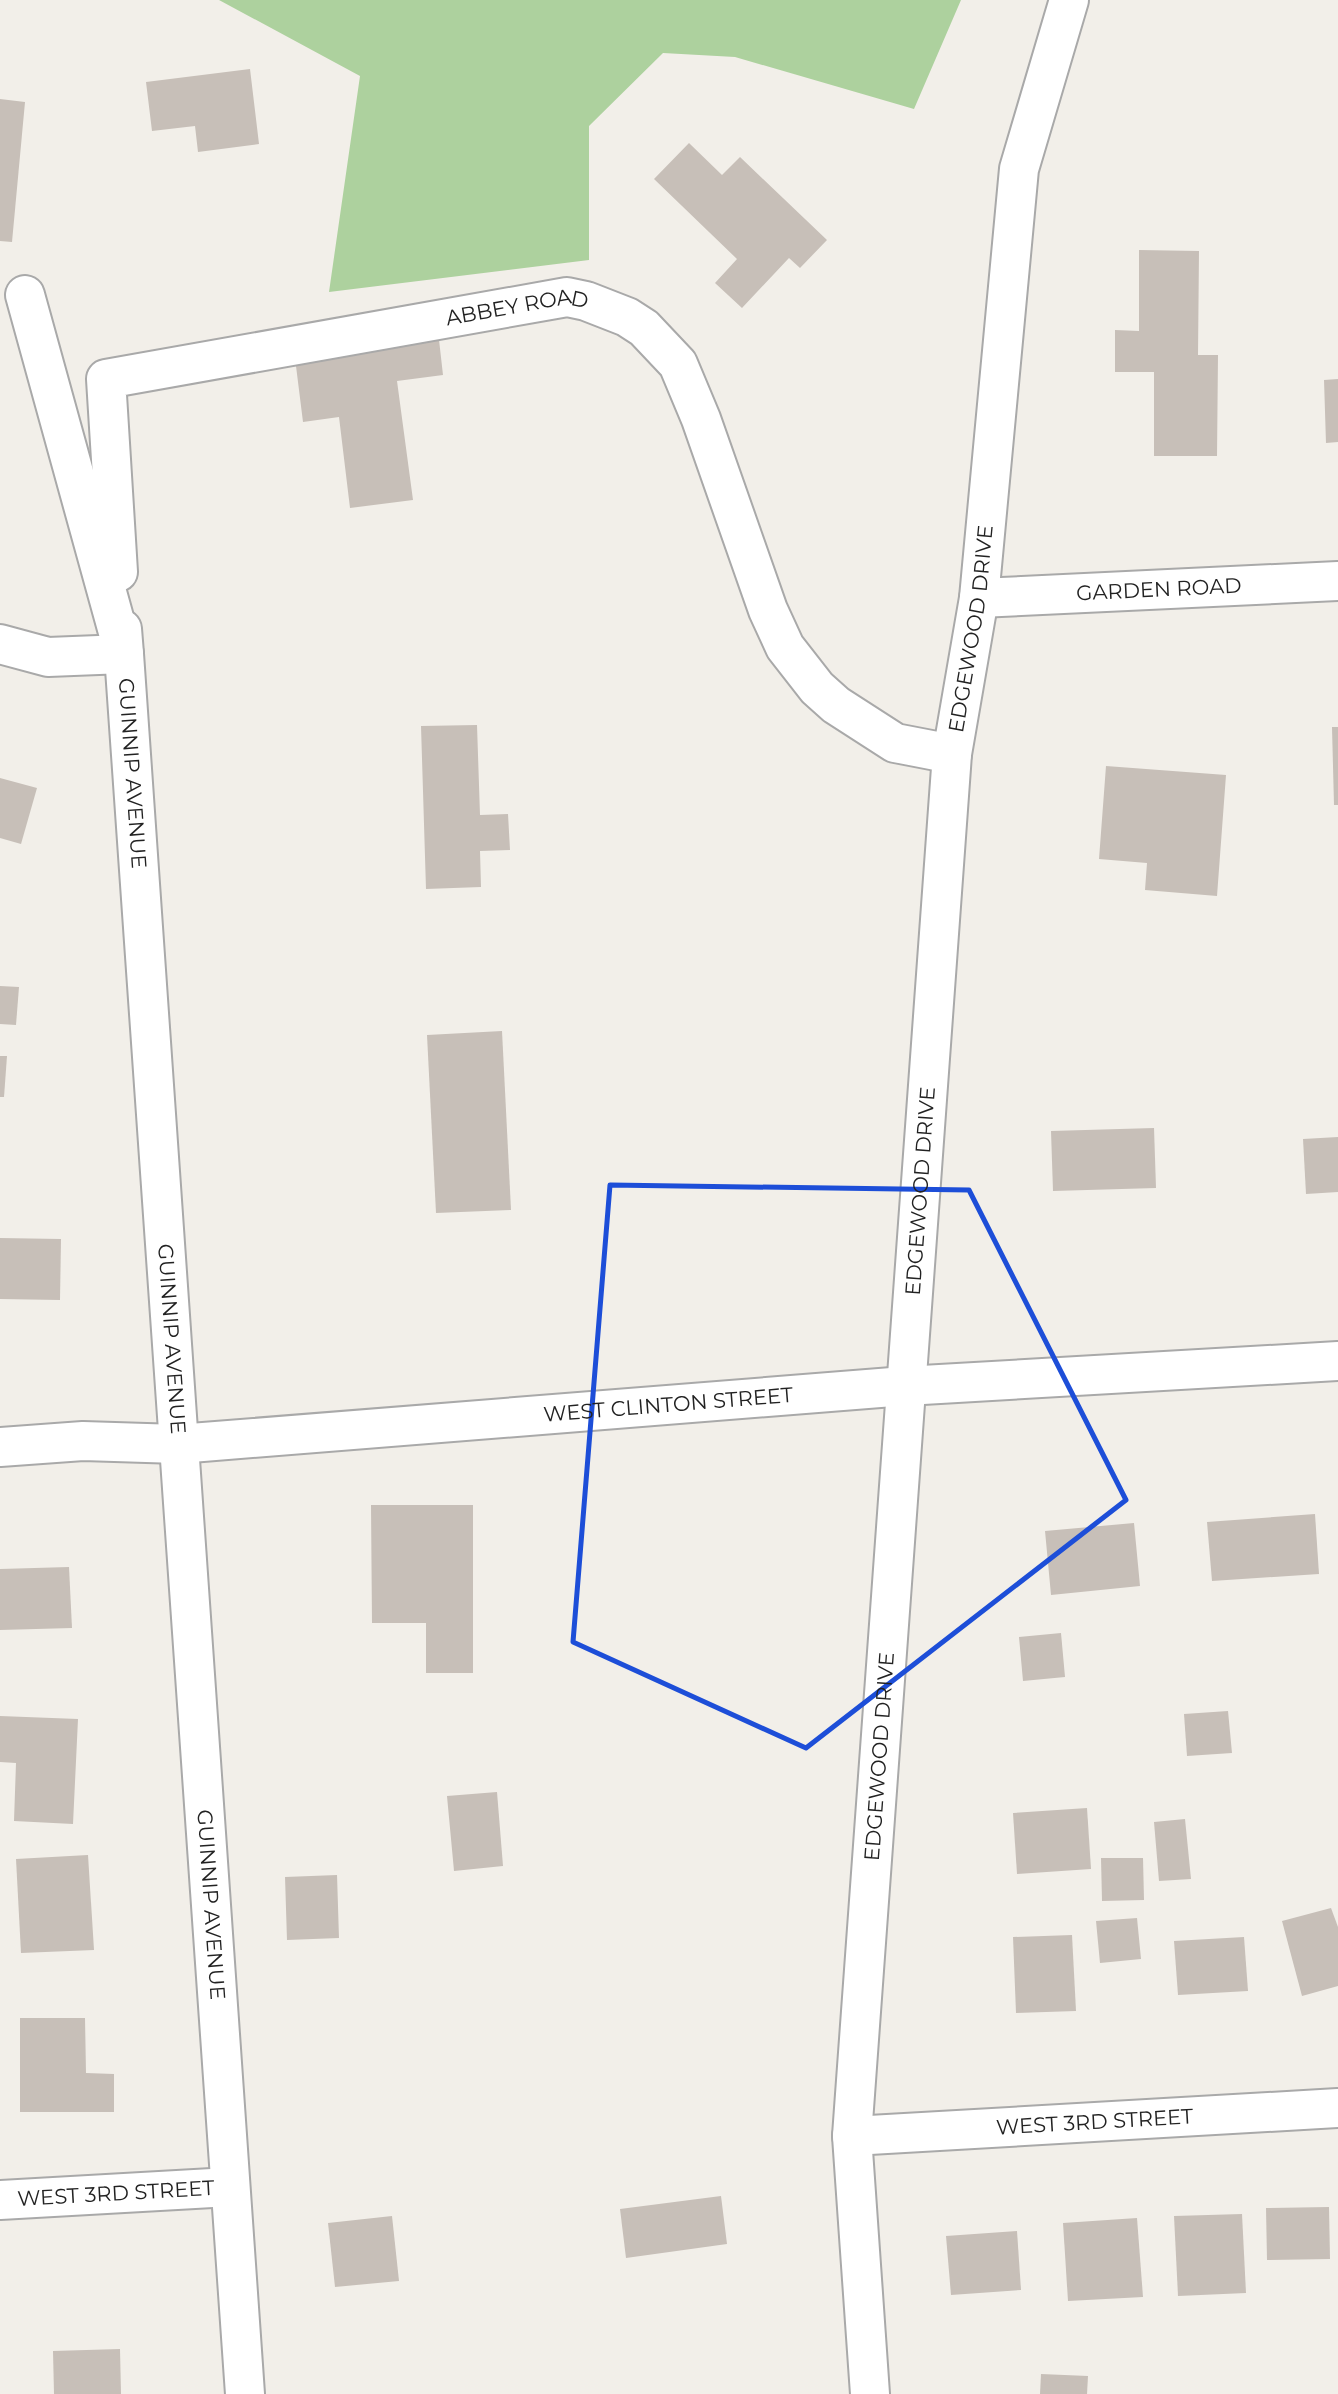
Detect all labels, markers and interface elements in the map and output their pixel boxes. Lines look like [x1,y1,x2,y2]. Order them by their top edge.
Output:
street label: ABBEY ROAD [444,283,591,330]
street label: EDGEWOOD DRIVE [943,524,998,734]
street label: GARDEN ROAD [1076,573,1242,605]
street label: GUINNIP AVENUE [114,677,152,869]
street label: EDGEWOOD DRIVE [900,1086,940,1296]
street label: GUINNIP AVENUE [153,1243,191,1435]
street label: WEST CLINTON STREET [542,1382,794,1427]
street label: EDGEWOOD DRIVE [859,1651,899,1862]
street label: GUINNIP AVENUE [192,1809,231,2001]
street label: WEST 3RD STREET [995,2103,1194,2140]
street label: WEST 3RD STREET [17,2175,215,2211]

